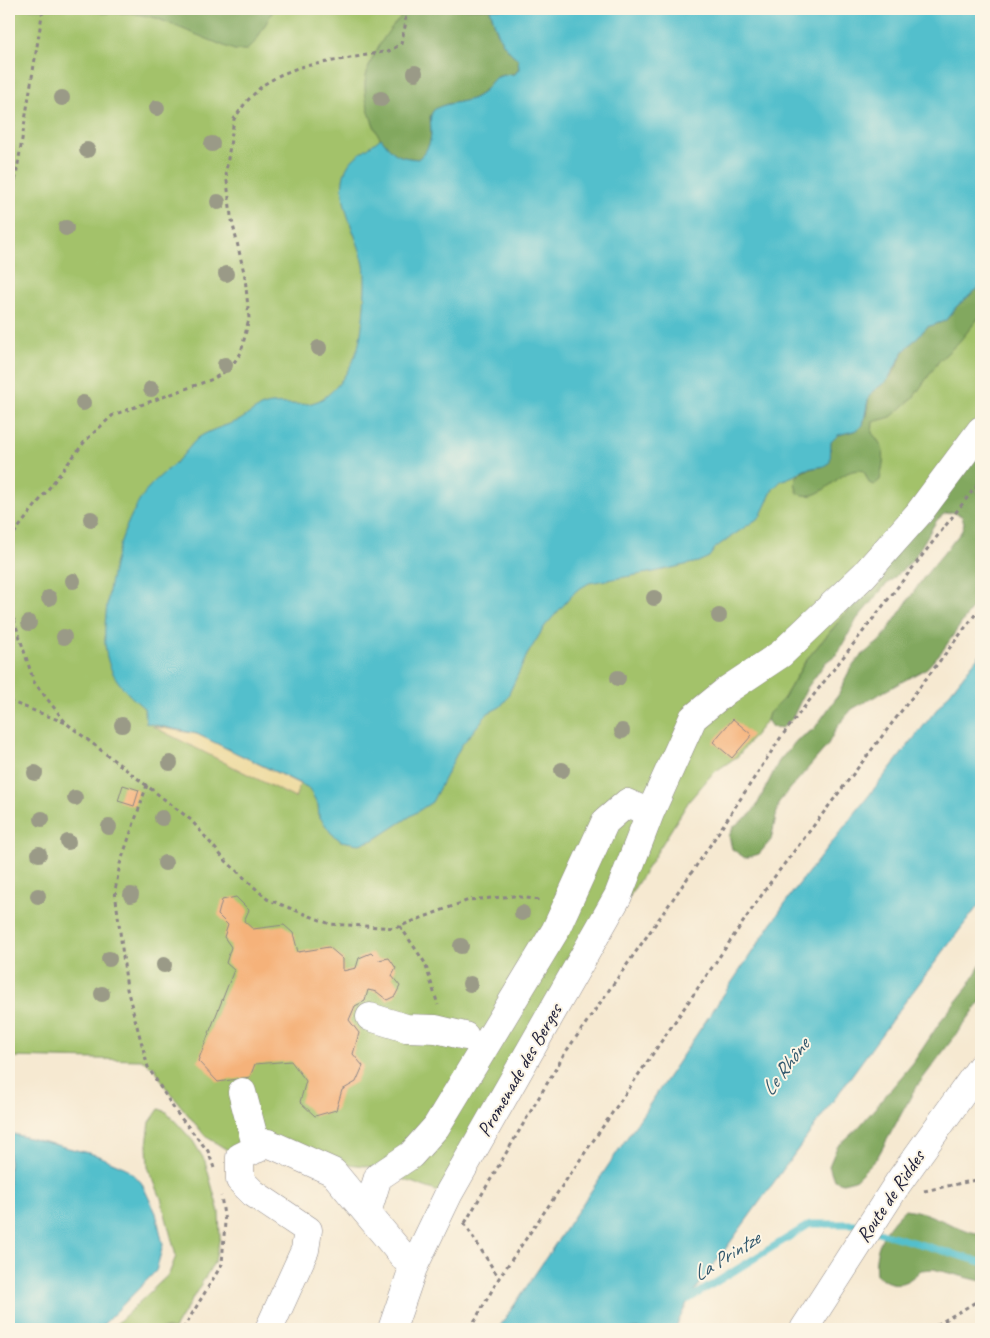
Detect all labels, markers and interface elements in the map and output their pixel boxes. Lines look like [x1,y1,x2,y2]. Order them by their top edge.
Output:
street label: Promenade des Berges [471,998,569,1141]
water label: Le Rhône [755,1031,817,1101]
street label: Route de Riddes [851,1144,932,1247]
water label: La Printze [688,1224,767,1287]

